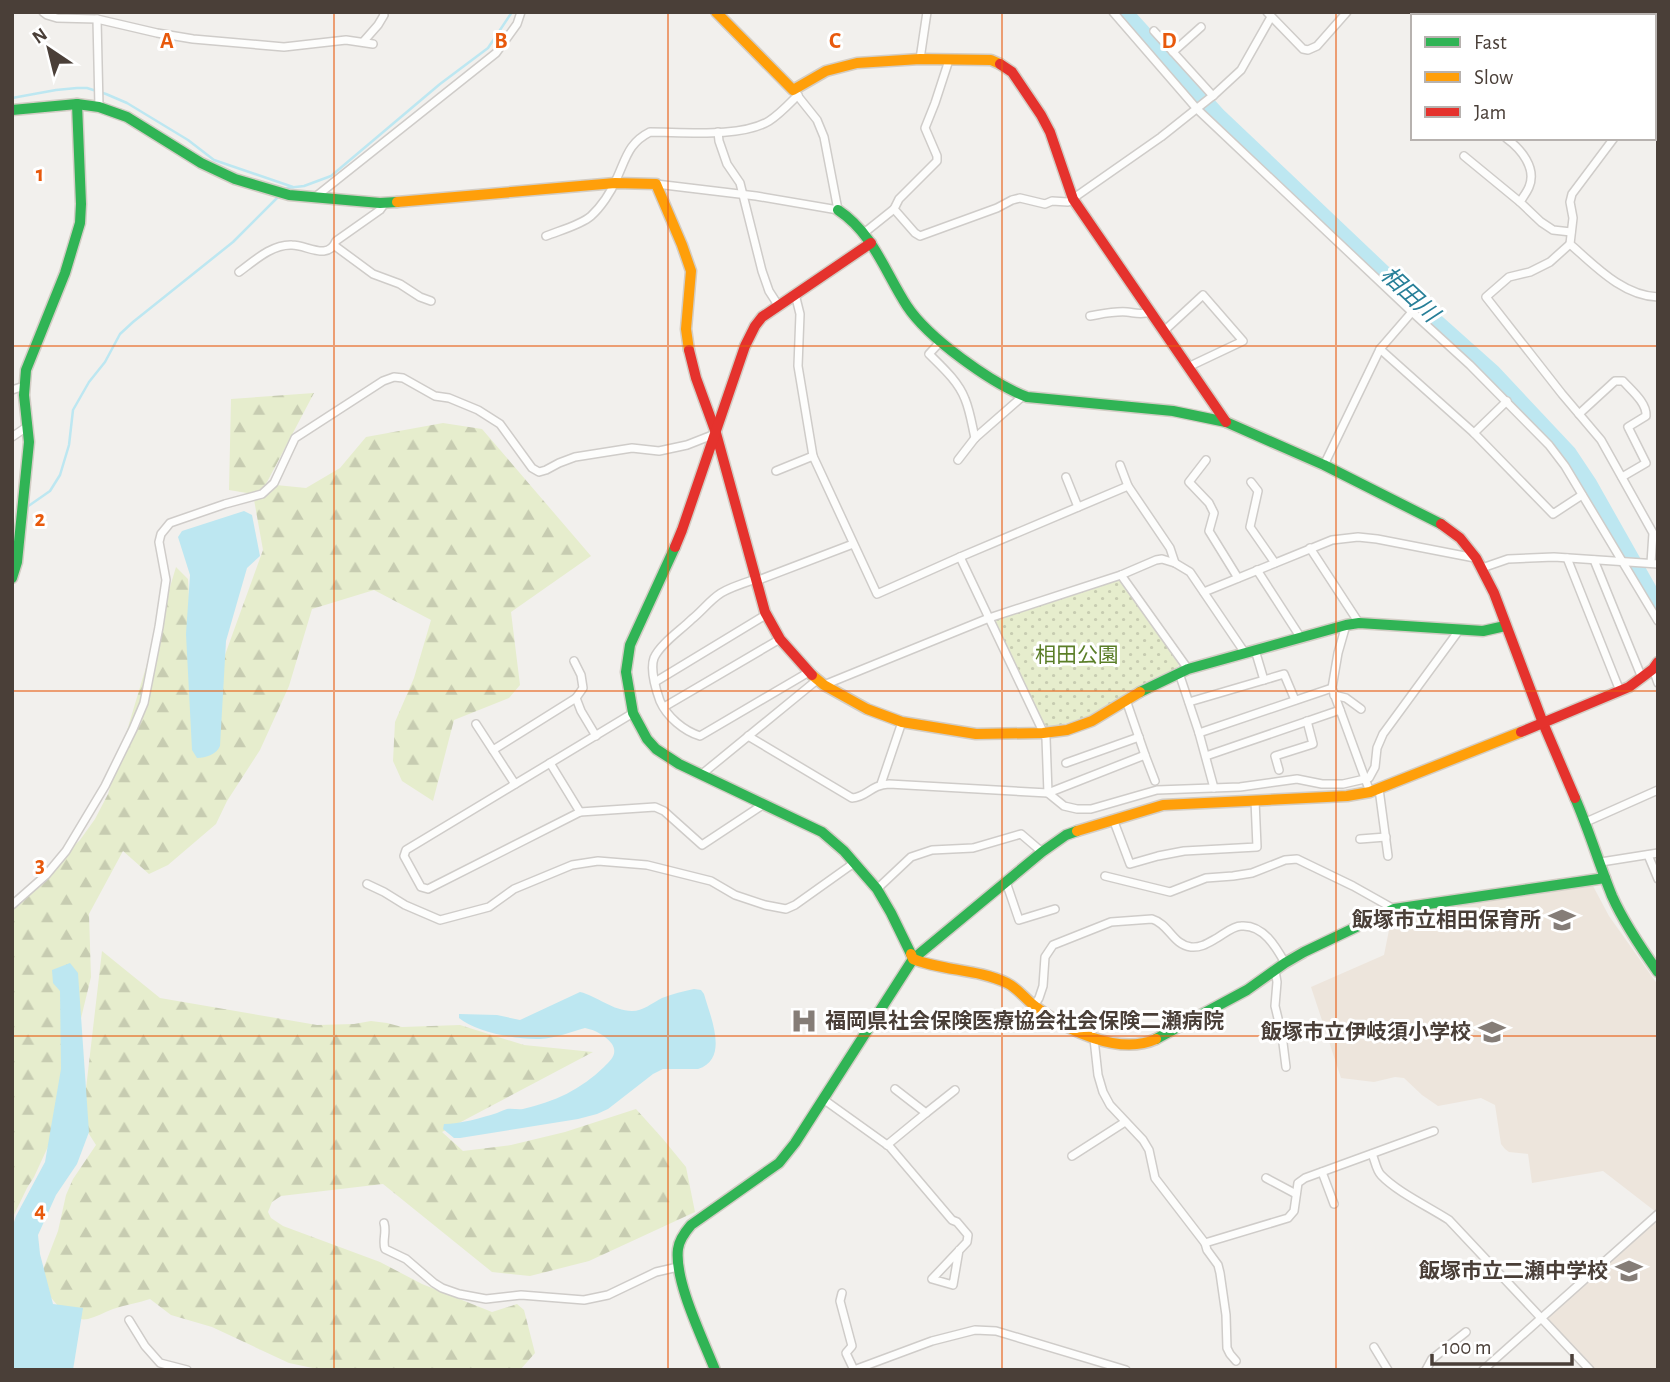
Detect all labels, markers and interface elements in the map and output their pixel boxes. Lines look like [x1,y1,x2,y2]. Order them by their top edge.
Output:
north arrow [14,14,84,84]
legend [1411,14,1656,140]
text: N [29,25,51,48]
text: A [160,30,174,53]
text: B [494,30,508,53]
text: C [829,30,841,53]
text: D [1161,30,1177,53]
text: Fast [1474,32,1507,53]
text: Slow [1474,67,1513,88]
text: Jam [1474,102,1506,123]
text: 1 [36,163,44,186]
water label: 相田川 [1376,262,1446,329]
text: 2 [35,508,46,531]
park label: 相田公園 [1035,644,1119,666]
text: 3 [35,854,45,877]
school or university icon: 飯塚市立相田保育所 [1547,905,1577,935]
place label: 飯塚市立相田保育所 [1351,909,1541,931]
hospital icon: 福岡県社会保険医療協会社会保険二瀬病院 [789,1006,819,1036]
place label: 福岡県社会保険医療協会社会保険二瀬病院 [825,1009,1224,1032]
school or university icon: 飯塚市立伊岐須小学校 [1477,1017,1507,1047]
place label: 飯塚市立伊岐須小学校 [1260,1021,1471,1043]
text: 4 [34,1199,46,1222]
school or university icon: 飯塚市立二瀬中学校 [1614,1256,1644,1286]
place label: 飯塚市立二瀬中学校 [1418,1260,1608,1282]
scale bar [1432,1322,1572,1366]
text: 100 m [1442,1337,1492,1358]

